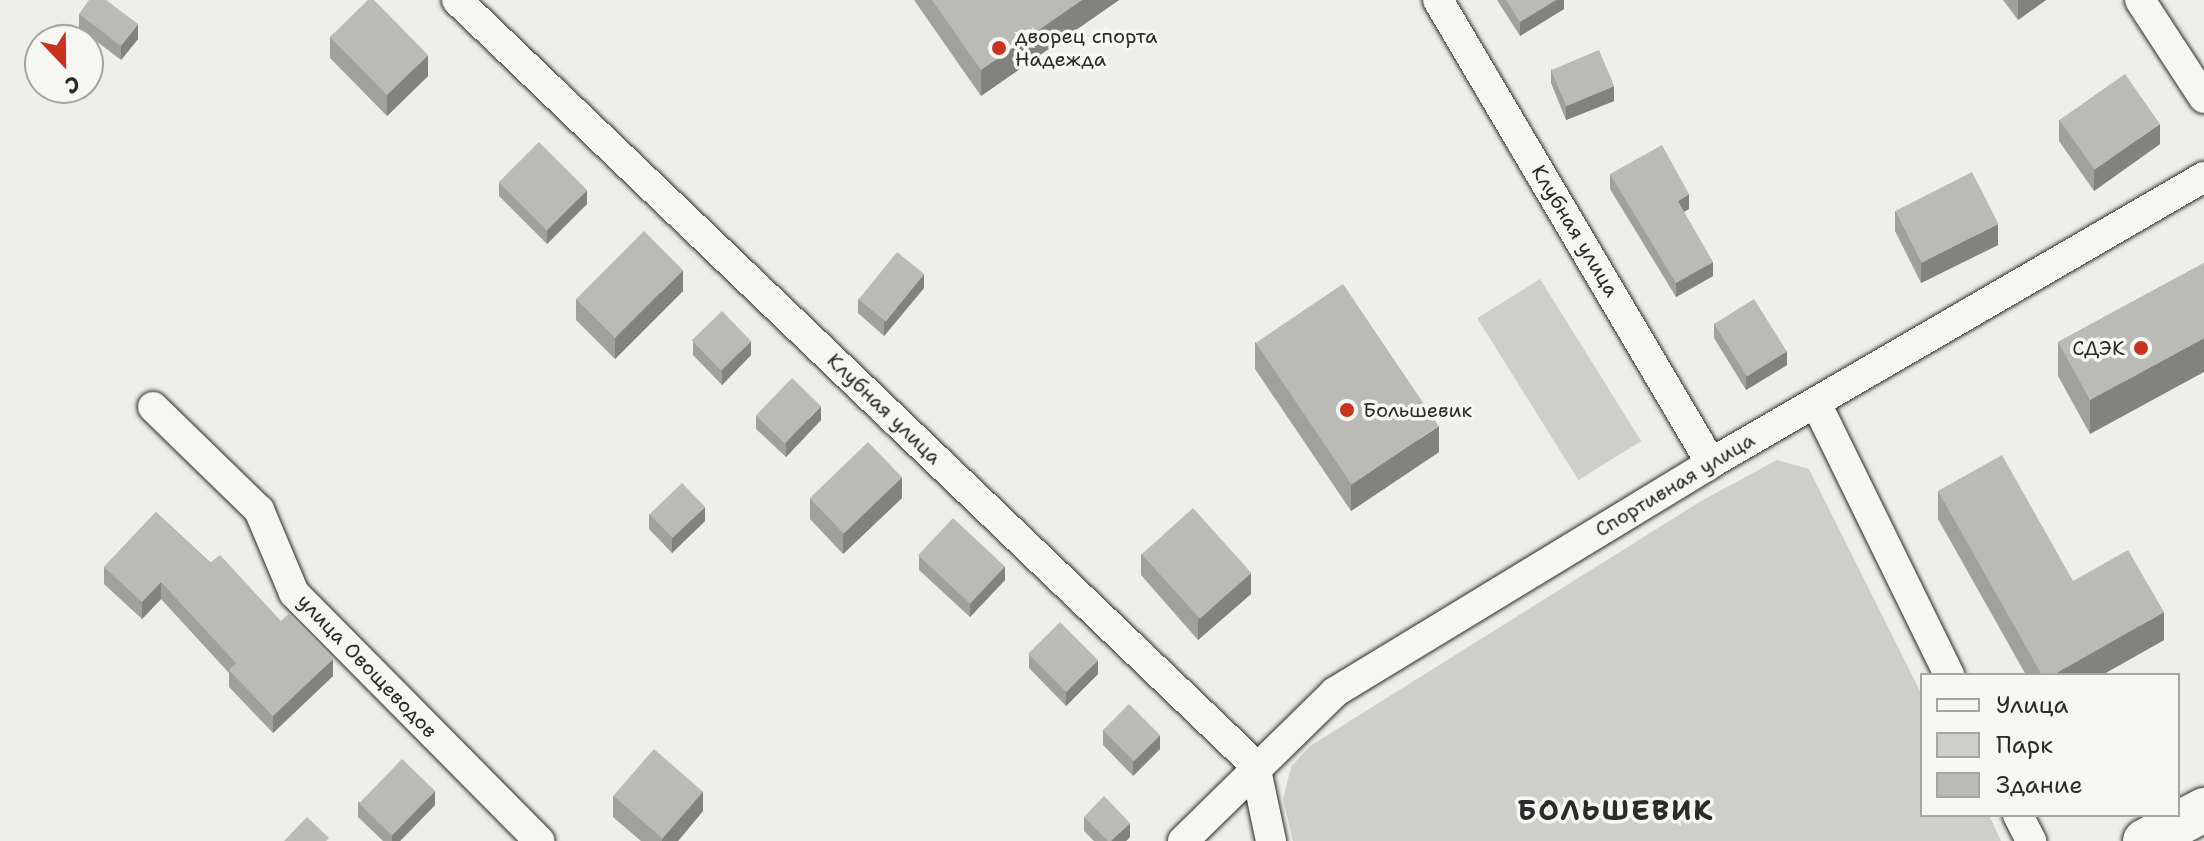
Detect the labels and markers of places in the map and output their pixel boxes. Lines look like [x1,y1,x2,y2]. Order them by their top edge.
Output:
place label: дворец спорта Надежда [1015,24,1158,71]
marker: дворец спорта Надежда [990,39,1008,57]
place label: СДЭК [2072,336,2125,360]
marker: СДЭК [2132,339,2150,357]
place label: Большевик [1363,398,1472,422]
marker: Большевик [1338,401,1356,419]

